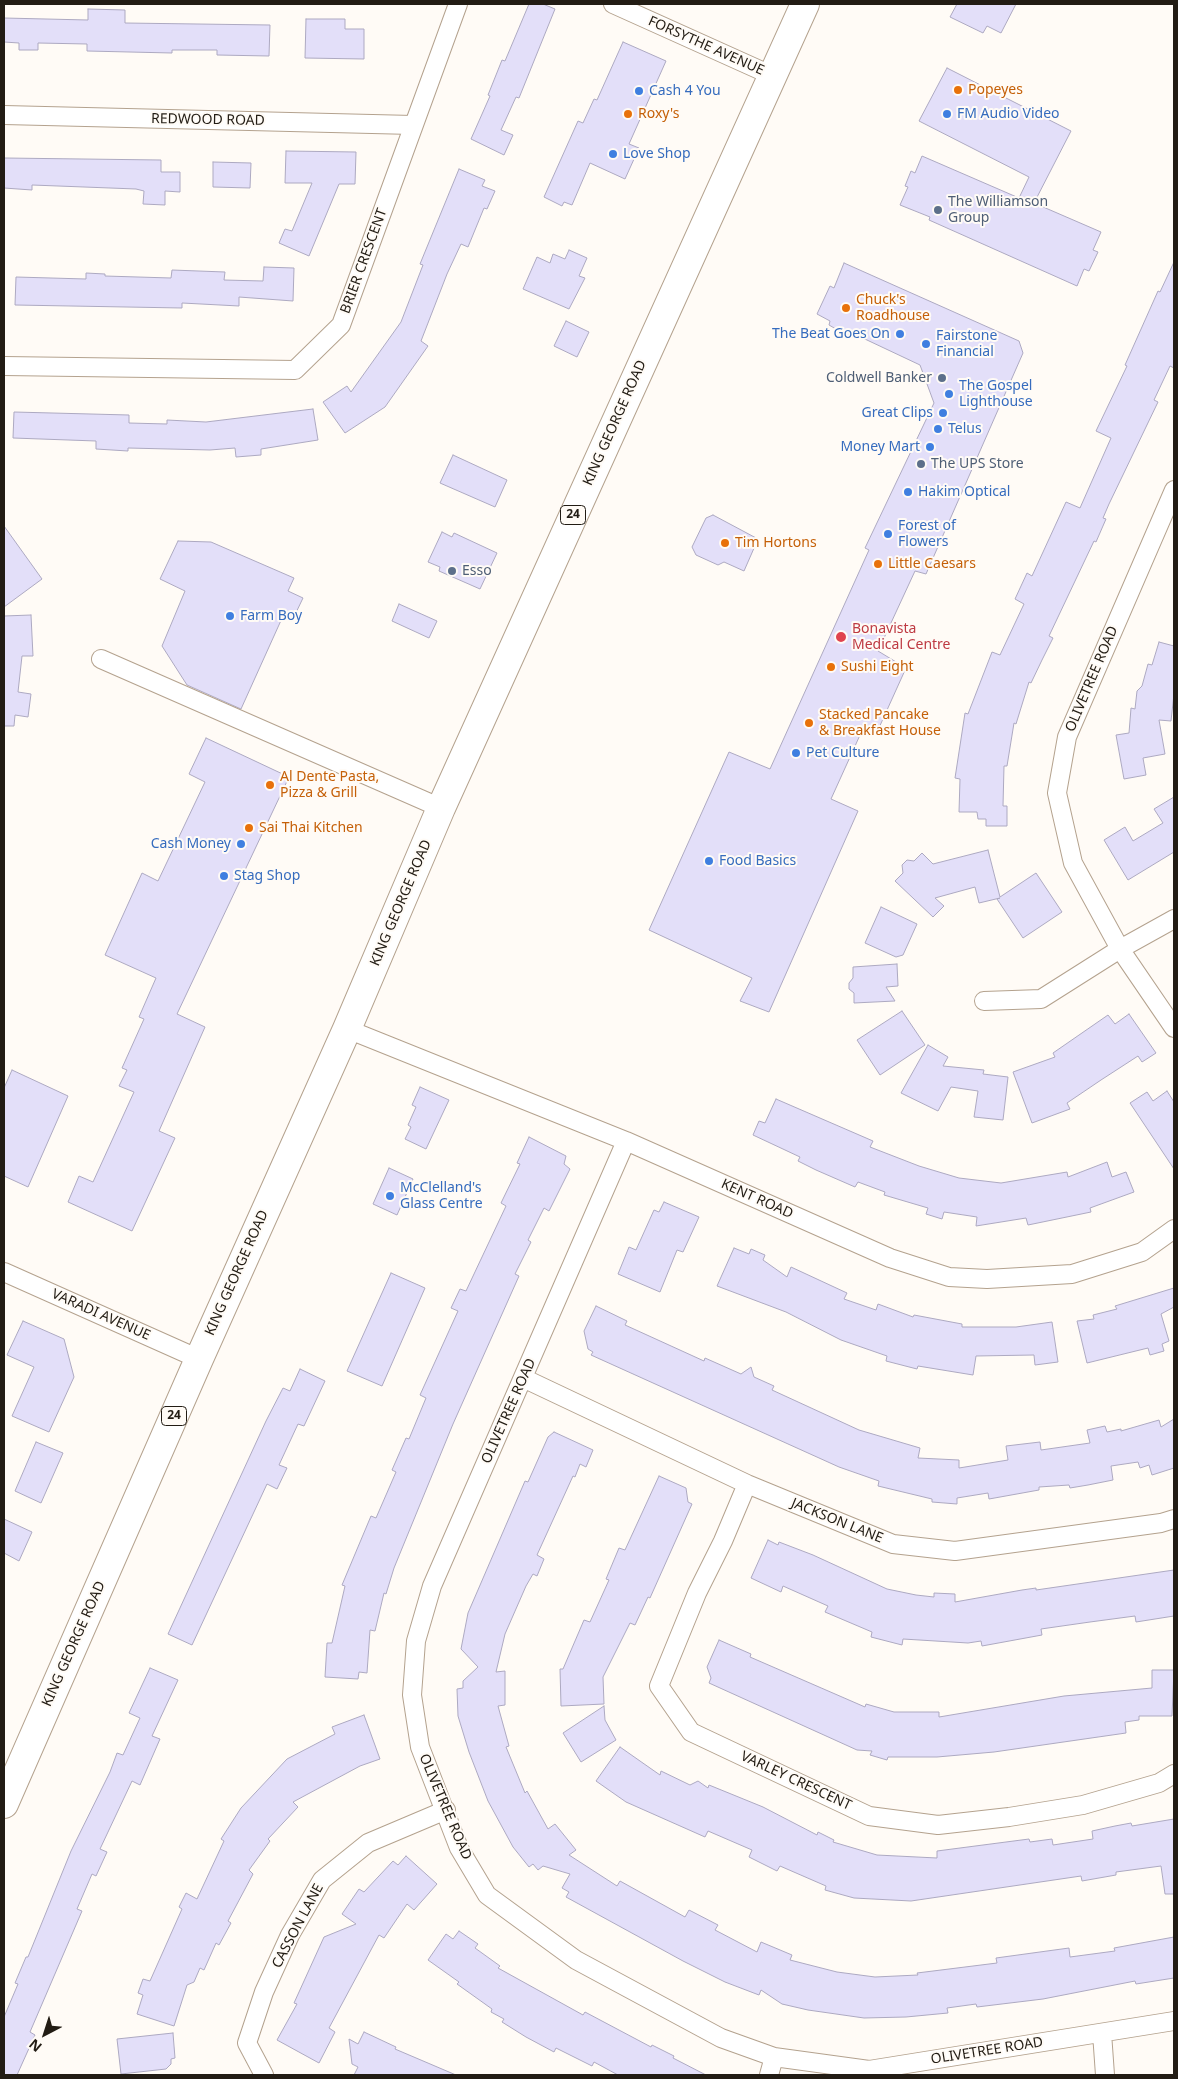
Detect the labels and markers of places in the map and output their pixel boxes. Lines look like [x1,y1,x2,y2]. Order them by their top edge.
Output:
place label: Popeyes [968,82,1023,98]
place label: Cash 4 You [649,83,721,99]
marker: Popeyes [952,84,964,96]
marker: Cash 4 You [633,85,645,97]
place label: Roxy's [638,106,679,122]
place label: FM Audio Video [957,106,1060,122]
marker: Roxy's [622,108,634,120]
marker: FM Audio Video [941,108,953,120]
place label: Love Shop [623,146,691,162]
marker: Love Shop [607,148,619,160]
place label: The Williamson Group [948,194,1048,226]
marker: The Williamson Group [932,204,944,216]
place label: Chuck's Roadhouse [856,292,930,324]
marker: Chuck's Roadhouse [840,302,852,314]
place label: The Beat Goes On [772,326,890,342]
marker: The Beat Goes On [894,328,906,340]
place label: Fairstone Financial [936,328,997,361]
marker: Fairstone Financial [920,338,932,350]
place label: Coldwell Banker [826,370,932,386]
marker: Coldwell Banker [936,372,948,384]
place label: The Gospel Lighthouse [959,378,1033,411]
marker: The Gospel Lighthouse [943,388,955,400]
place label: Great Clips [861,405,933,421]
marker: Great Clips [937,407,949,419]
place label: Telus [948,421,982,437]
marker: Telus [932,423,944,435]
place label: Money Mart [840,439,920,455]
marker: Money Mart [924,441,936,453]
place label: The UPS Store [931,456,1024,472]
marker: The UPS Store [915,458,927,470]
place label: Hakim Optical [918,484,1010,500]
marker: Hakim Optical [902,486,914,498]
place label: Forest of Flowers [898,518,956,550]
marker: Forest of Flowers [882,528,894,540]
place label: Tim Hortons [735,535,817,551]
marker: Tim Hortons [719,537,731,549]
place label: Little Caesars [888,556,976,572]
marker: Little Caesars [872,558,884,570]
place label: Esso [462,563,492,579]
marker: Esso [446,565,458,577]
place label: Farm Boy [240,608,302,624]
marker: Farm Boy [224,610,236,622]
place label: Bonavista Medical Centre [852,621,950,654]
marker: Bonavista Medical Centre [834,630,848,644]
place label: Sushi Eight [841,659,914,675]
marker: Sushi Eight [825,661,837,673]
place label: Stacked Pancake & Breakfast House [819,707,941,740]
marker: Stacked Pancake & Breakfast House [803,717,815,729]
place label: Pet Culture [806,745,879,761]
marker: Pet Culture [790,747,802,759]
place label: Al Dente Pasta, Pizza & Grill [280,769,379,802]
marker: Al Dente Pasta, Pizza & Grill [264,779,276,791]
place label: Sai Thai Kitchen [259,820,363,836]
marker: Sai Thai Kitchen [243,822,255,834]
place label: Cash Money [151,836,231,852]
marker: Cash Money [235,838,247,850]
place label: Food Basics [719,853,796,869]
marker: Food Basics [703,855,715,867]
place label: Stag Shop [234,868,300,884]
marker: Stag Shop [218,870,230,882]
place label: McClelland's Glass Centre [400,1180,483,1212]
marker: McClelland's Glass Centre [384,1190,396,1202]

